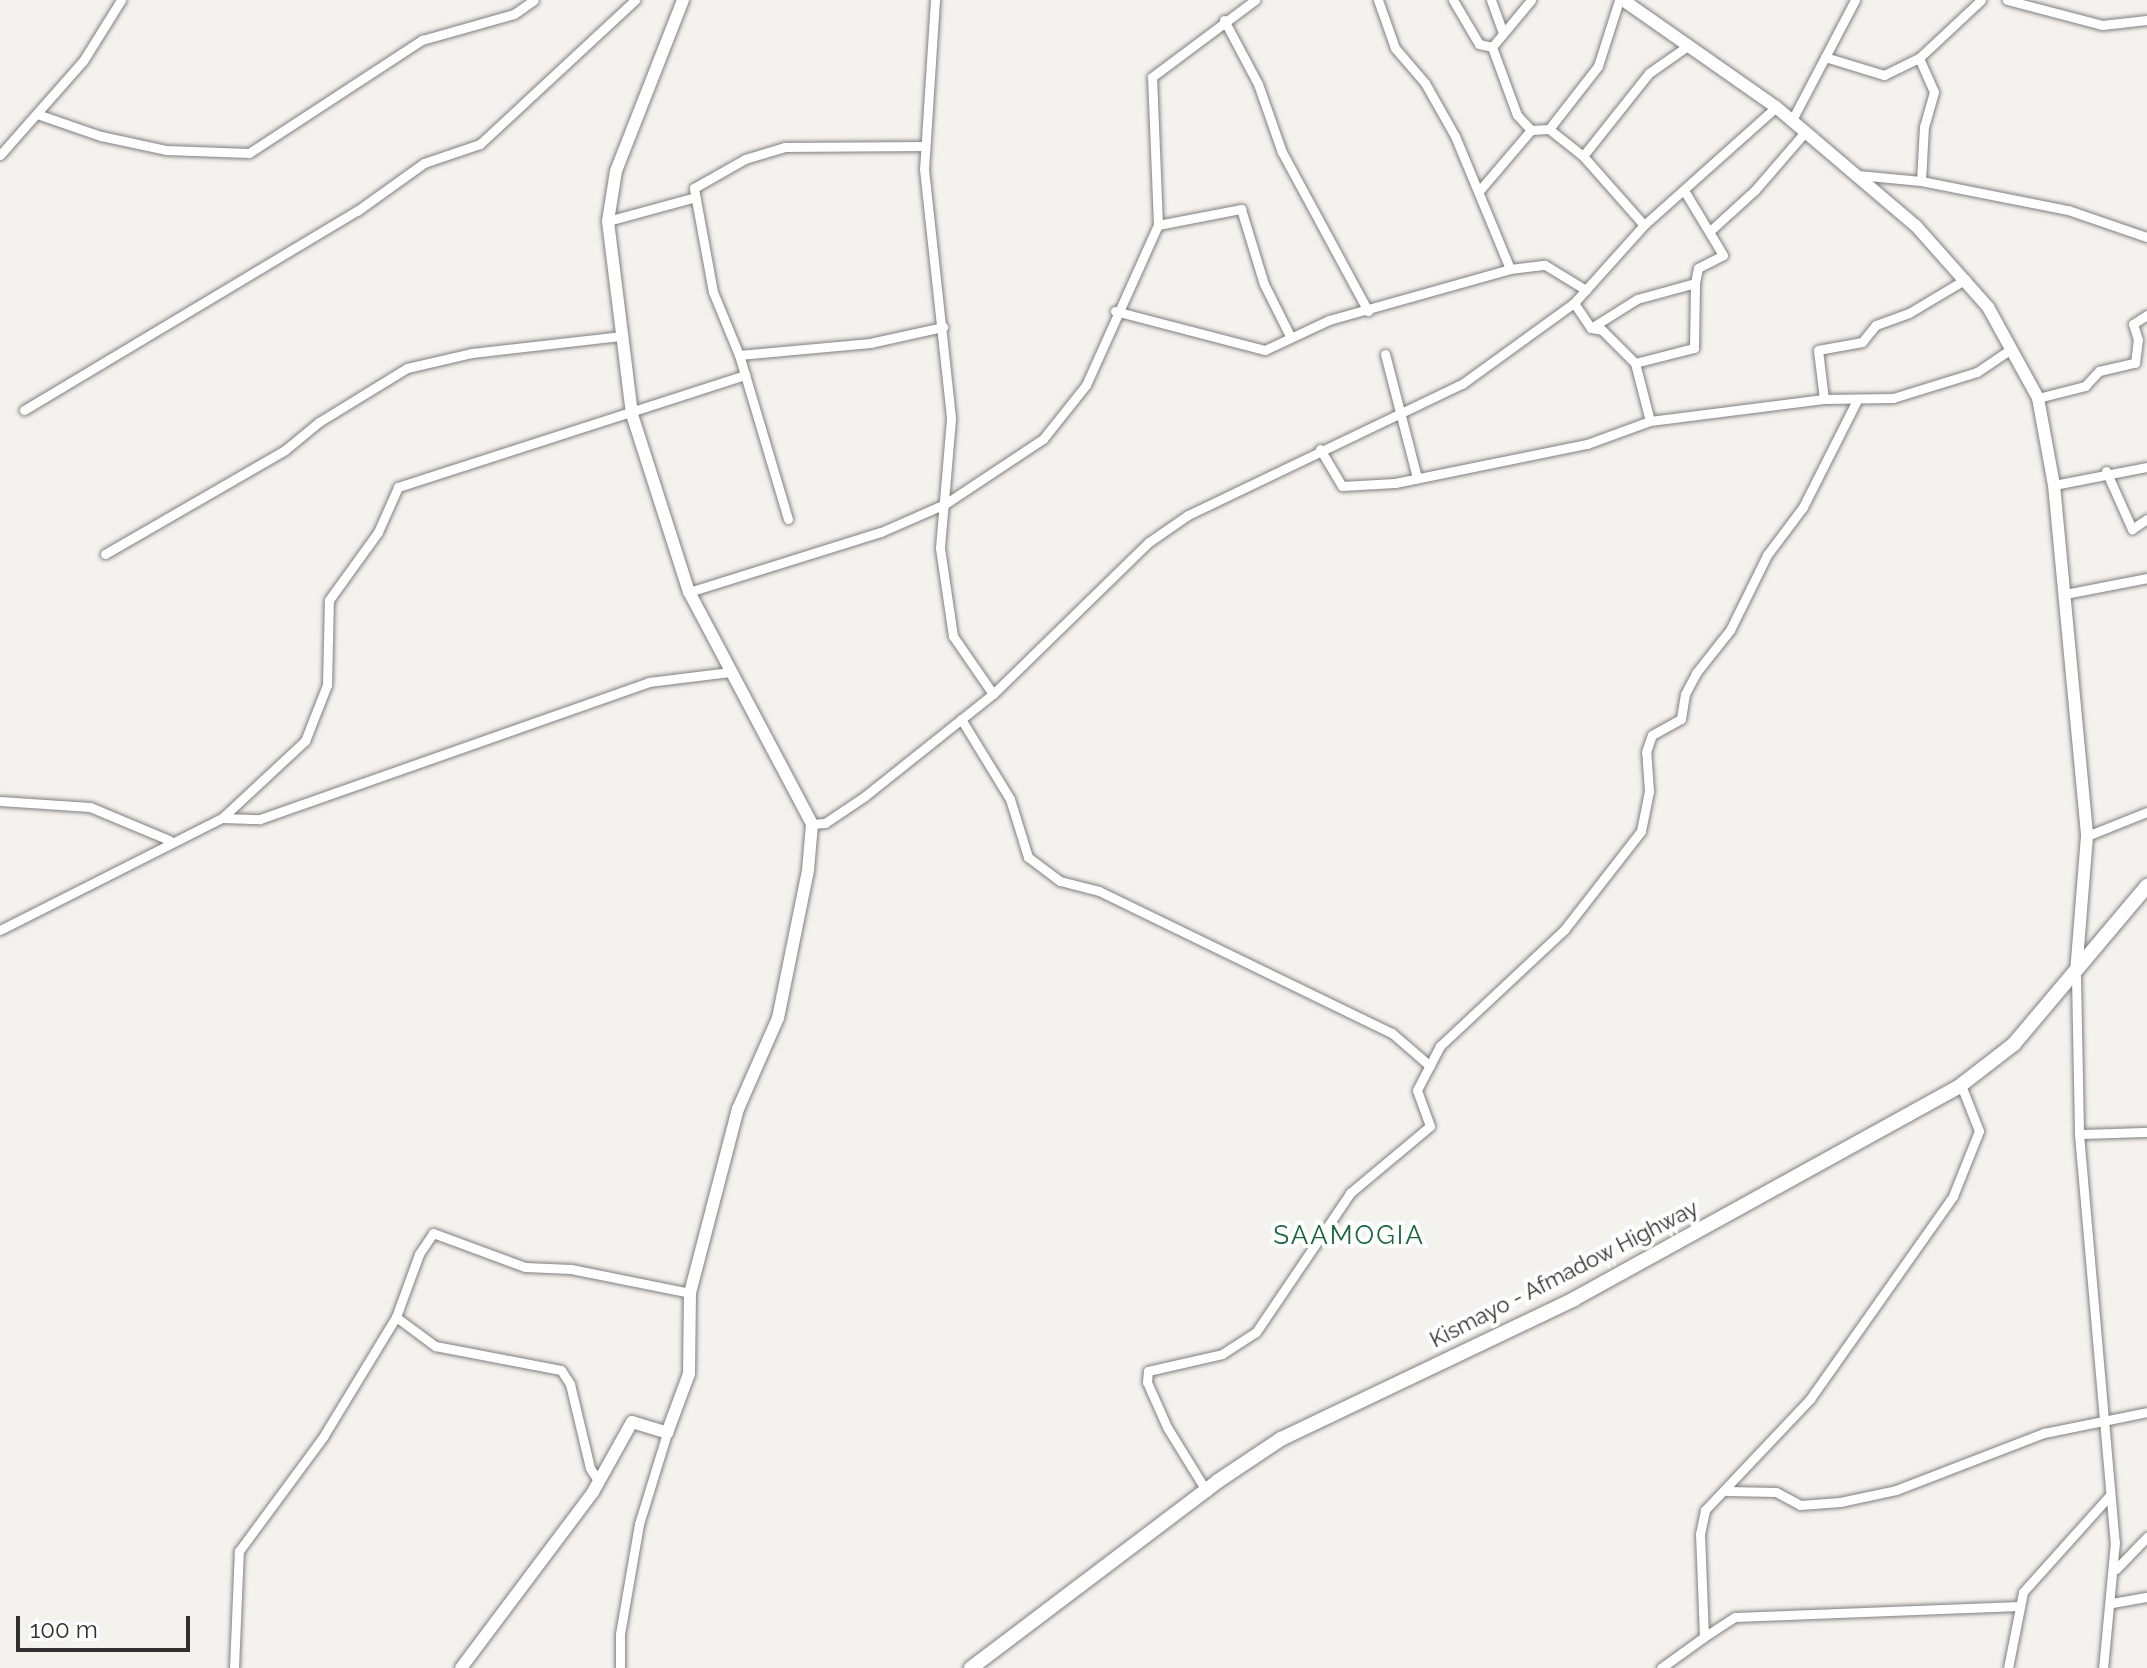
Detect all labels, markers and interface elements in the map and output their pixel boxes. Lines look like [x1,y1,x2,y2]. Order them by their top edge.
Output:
street label: Kismayo - Afmadow Highway [1425,1194,1703,1354]
district label: SAAMOGIA [1273,1220,1425,1252]
scale bar [20,1600,194,1650]
text: 100 m [30,1615,98,1644]

